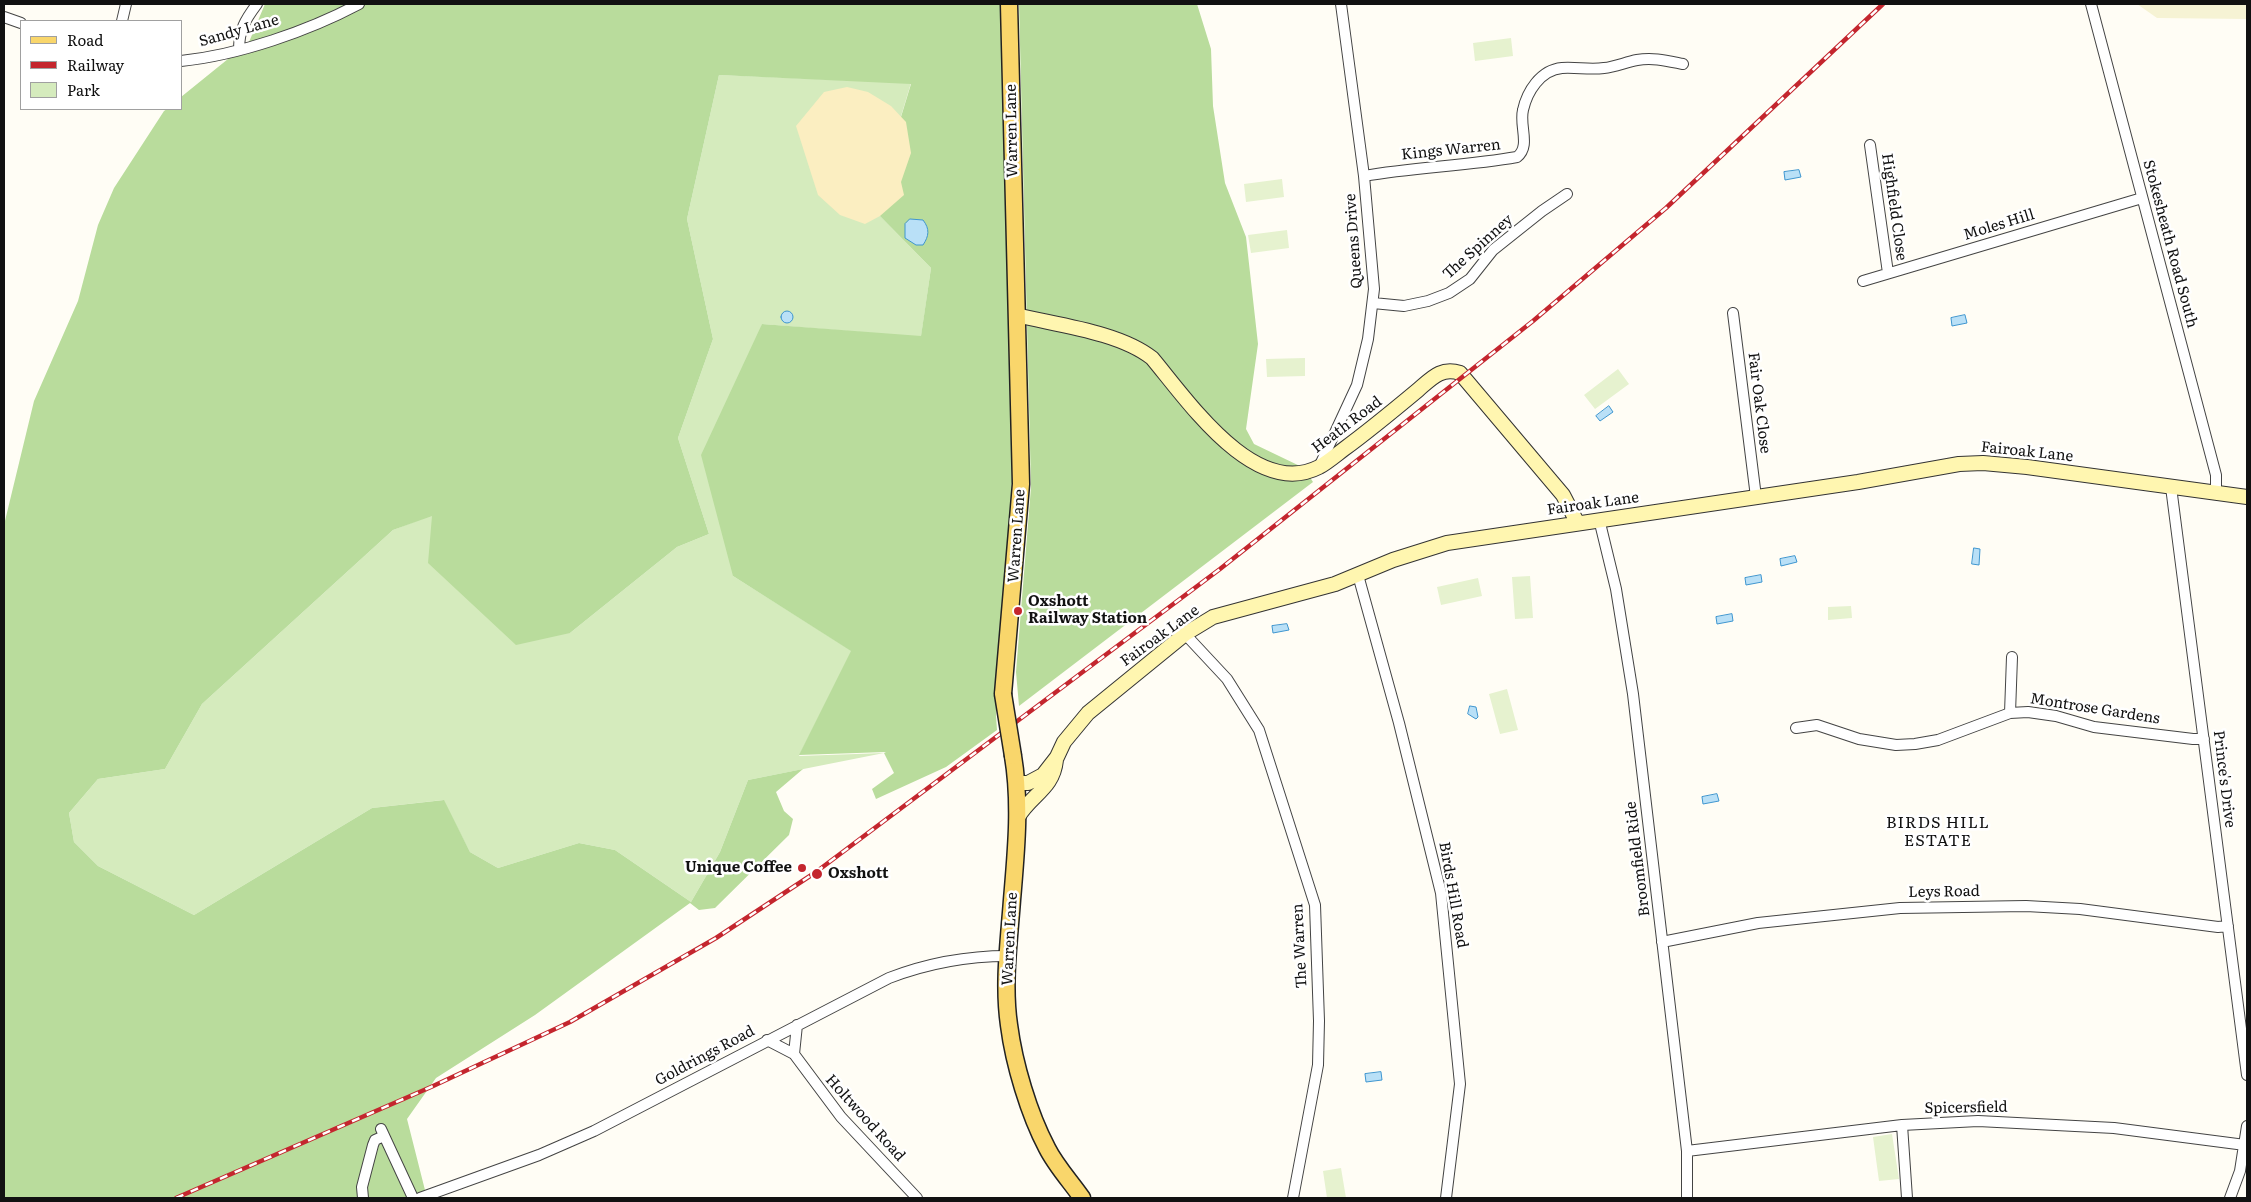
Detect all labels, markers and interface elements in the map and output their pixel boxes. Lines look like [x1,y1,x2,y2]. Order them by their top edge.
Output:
street label: Sandy Lane [197,11,281,51]
legend [20,20,182,110]
text: Road [67,28,103,51]
text: Railway [67,53,124,76]
text: Park [67,78,100,101]
street label: Warren Lane [1002,84,1022,178]
street label: Kings Warren [1400,136,1502,164]
street label: Highfield Close [1878,152,1910,262]
street label: Stokesheath Road South [2139,158,2201,330]
street label: Queens Drive [1342,193,1366,289]
street label: Moles Hill [1961,206,2037,244]
street label: The Spinney [1439,211,1517,283]
street label: Fair Oak Close [1744,351,1774,455]
street label: Heath Road [1308,393,1386,457]
street label: Fairoak Lane [1980,438,2074,466]
street label: Warren Lane [1005,489,1029,583]
street label: Fairoak Lane [1546,489,1640,519]
place label: Oxshott Railway Station [1028,593,1147,628]
street label: Fairoak Lane [1117,601,1203,671]
marker: Oxshott Railway Station [1012,605,1024,617]
street label: Montrose Gardens [2029,690,2161,728]
street label: Prince's Drive [2209,729,2239,829]
street label: Broomfield Ride [1622,800,1654,918]
district label: BIRDS HILL ESTATE [1885,813,1991,851]
street label: Birds Hill Road [1435,840,1471,950]
place label: Unique Coffee [685,859,792,877]
marker: Unique Coffee [796,862,808,874]
place label: Oxshott [828,865,889,883]
marker: Oxshott [810,867,824,881]
street label: Leys Road [1908,882,1980,902]
street label: Warren Lane [999,892,1021,986]
street label: The Warren [1289,903,1311,989]
street label: Goldrings Road [652,1022,758,1090]
street label: Holtwood Road [821,1071,909,1165]
street label: Spicersfield [1924,1098,2008,1118]

